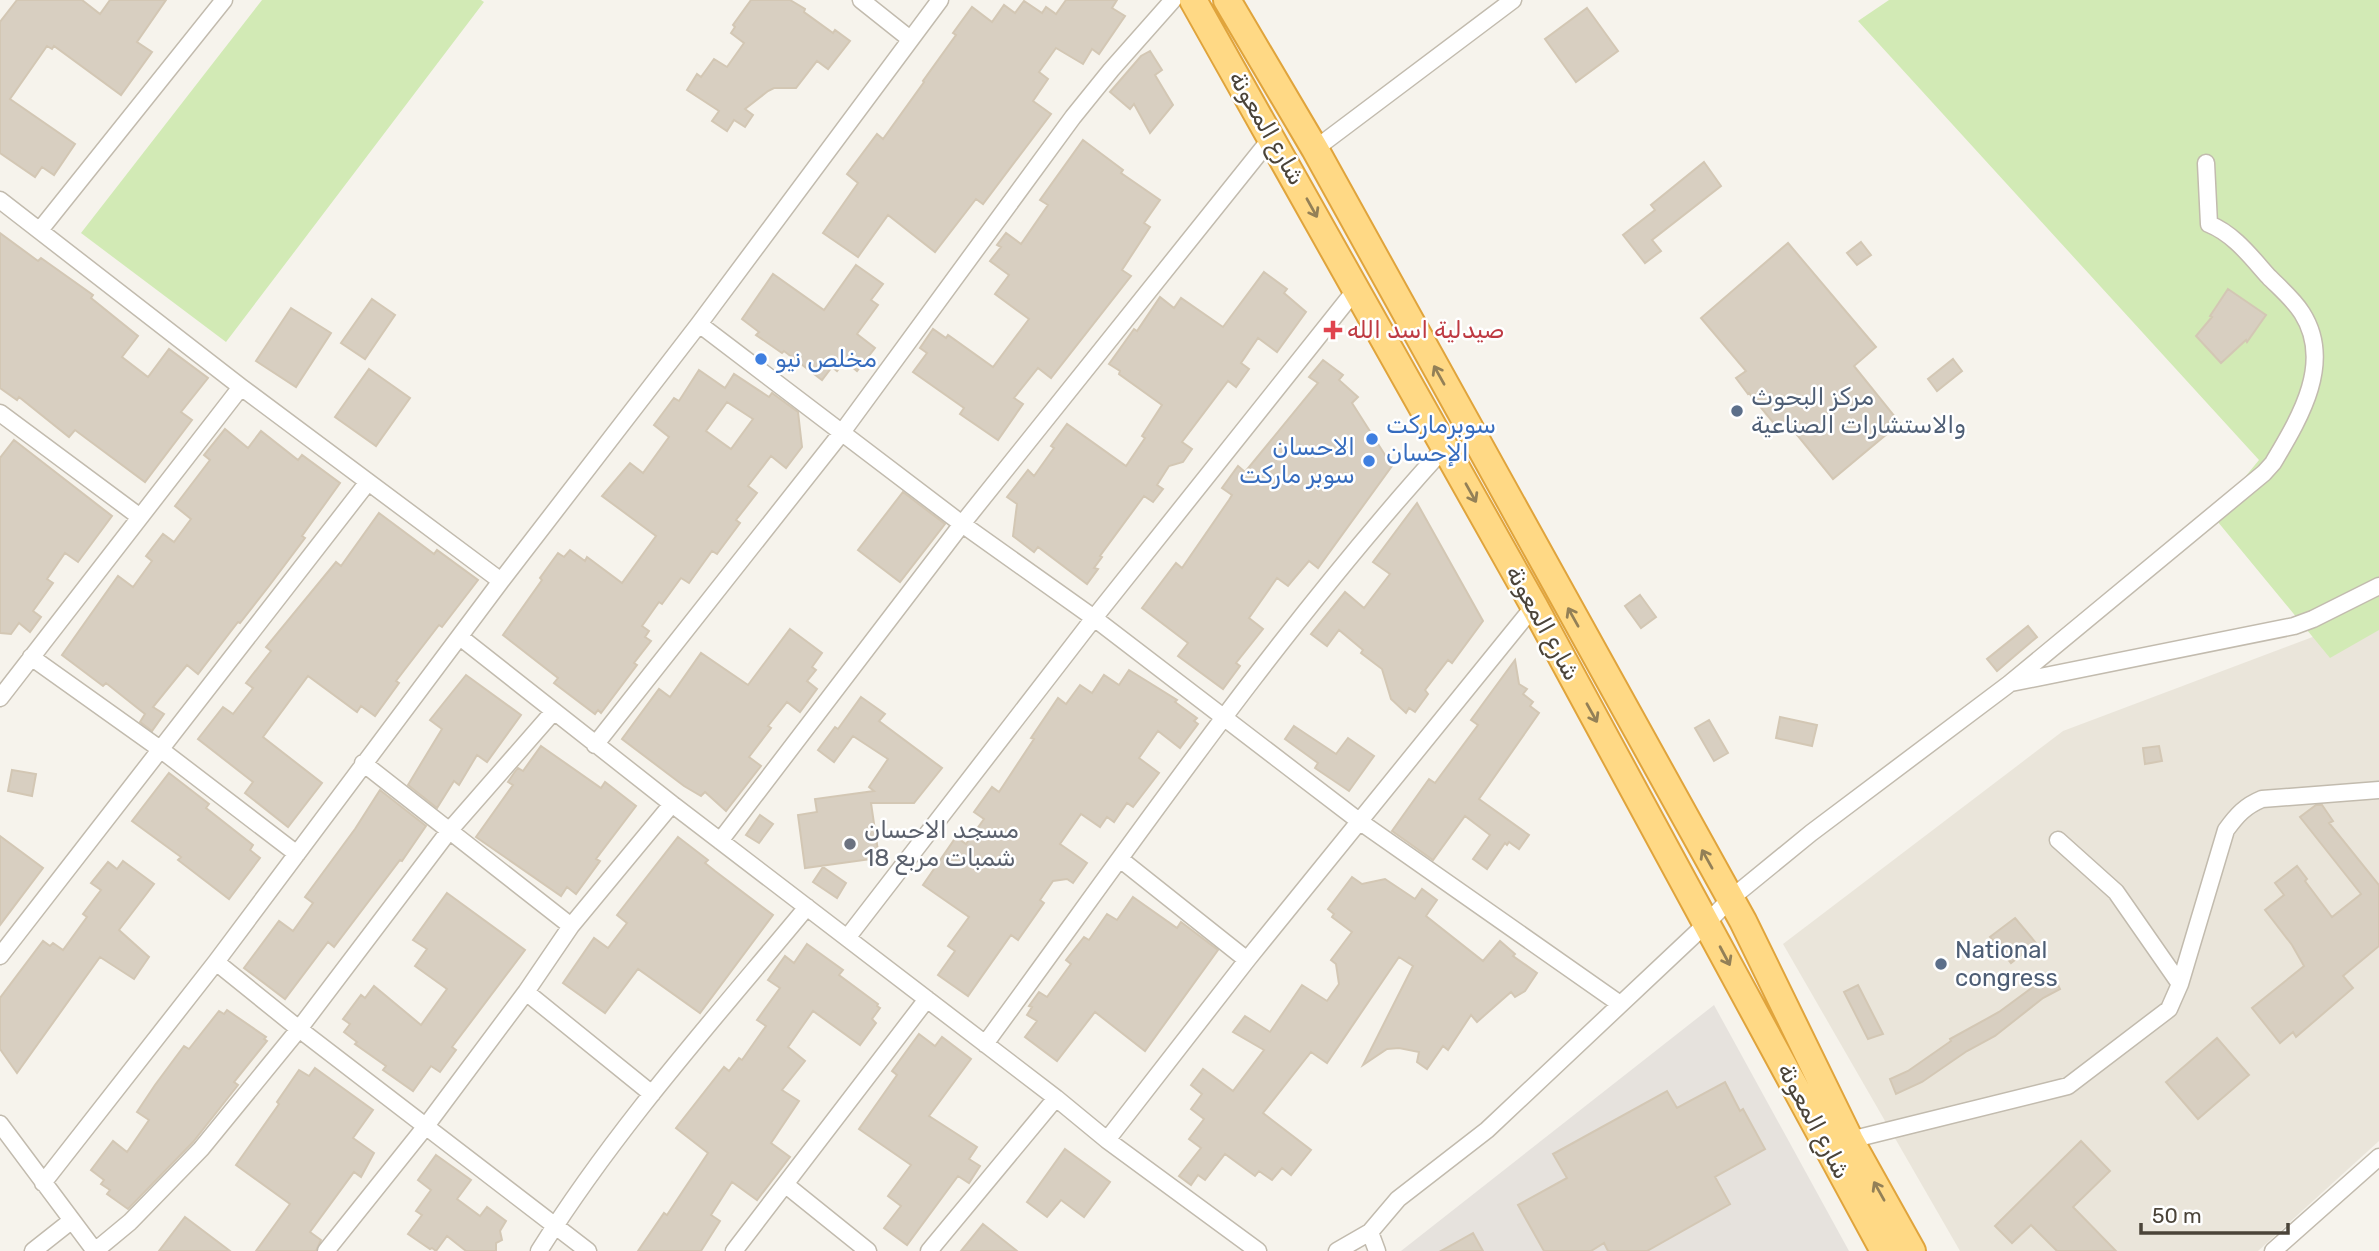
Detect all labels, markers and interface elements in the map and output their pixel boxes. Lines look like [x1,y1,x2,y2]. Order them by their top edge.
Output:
street label: شارع المعونة [1221,66,1311,191]
one-way arrow [1305,198,1319,218]
place label: صيدلية اسد الله [1347,316,1504,344]
marker: صيدلية اسد الله [1325,322,1341,338]
place label: مخلص نيو [775,345,877,373]
marker: مخلص نيو [753,351,769,367]
one-way arrow [1432,366,1446,386]
place label: مركز البحوث والاستشارات الصناعية [1751,383,1966,439]
marker: مركز البحوث والاستشارات الصناعية [1729,403,1745,419]
place label: سوبرماركت الإحسان [1386,411,1496,467]
marker: سوبرماركت الإحسان [1364,431,1380,447]
place label: الاحسان سوبر ماركت [1239,433,1355,489]
marker: الاحسان سوبر ماركت [1361,453,1377,469]
one-way arrow [1464,482,1478,502]
street label: شارع المعونة [1498,561,1586,686]
one-way arrow [1566,607,1579,628]
one-way arrow [1585,703,1599,723]
place label: مسجد الاحسان شمبات مربع 18 [864,816,1019,875]
marker: مسجد الاحسان شمبات مربع 18 [842,836,858,852]
one-way arrow [1699,850,1713,870]
place label: National congress [1955,936,2058,992]
one-way arrow [1719,945,1732,966]
marker: National congress [1933,956,1949,972]
street label: شارع المعونة [1770,1058,1856,1185]
one-way arrow [1872,1182,1886,1202]
scale bar [2141,1192,2288,1236]
text: 50 m [2152,1203,2202,1228]

